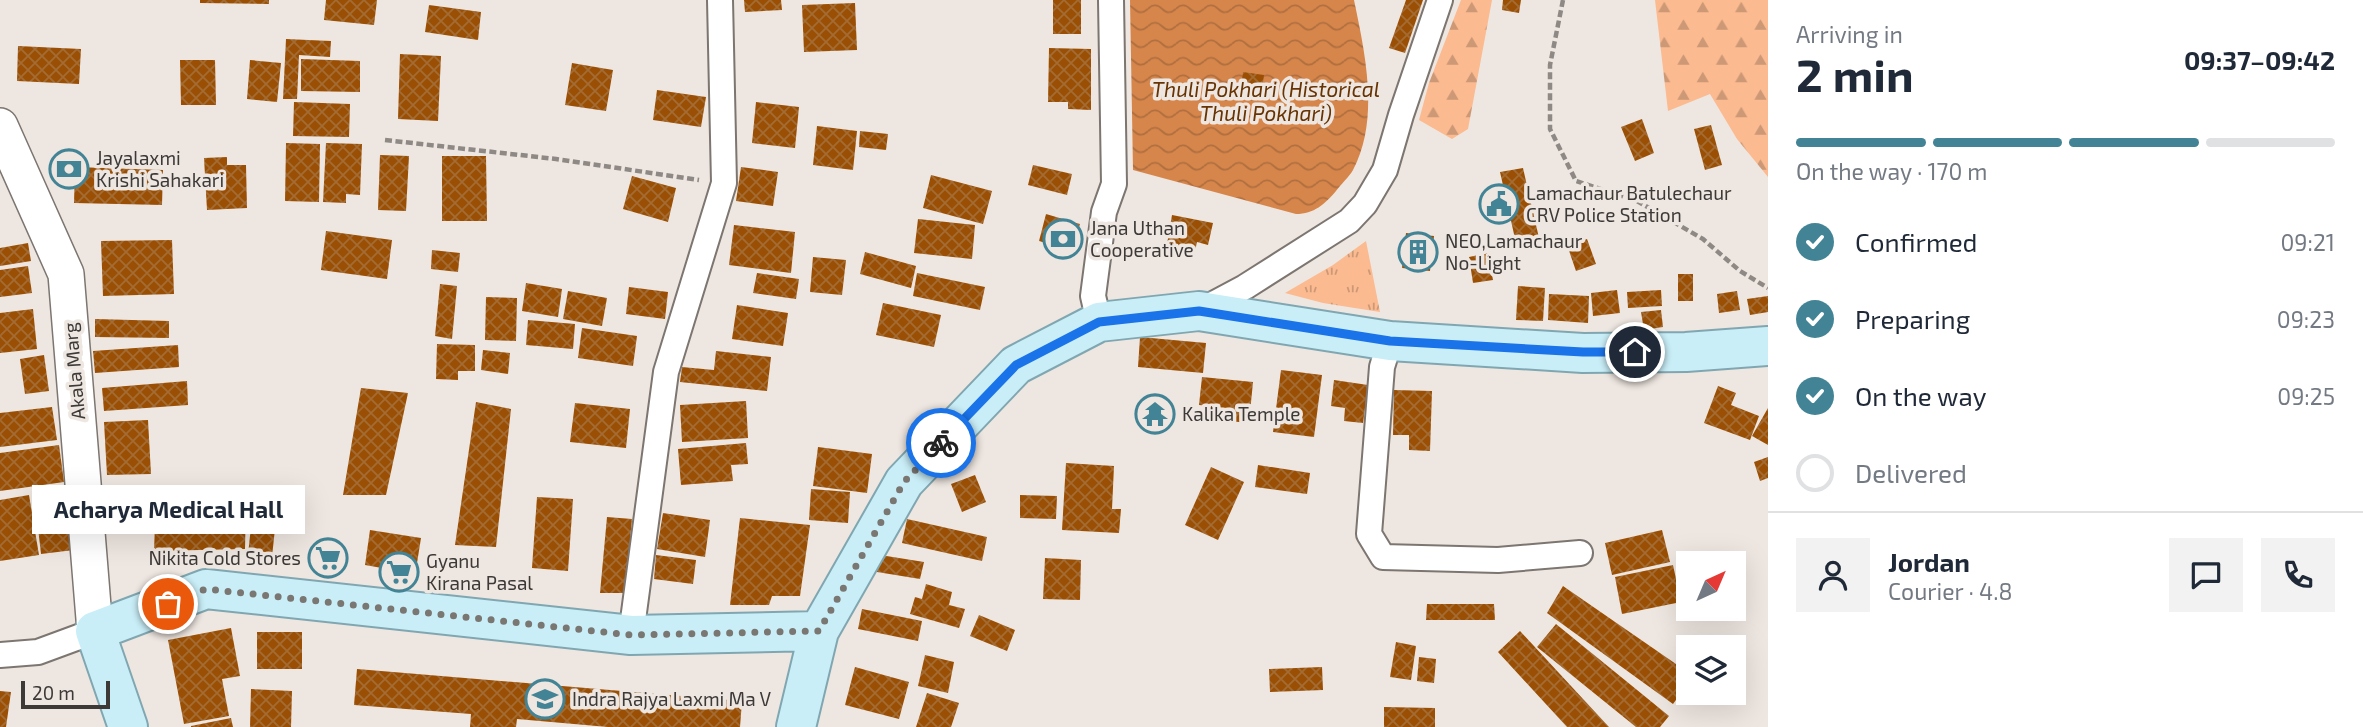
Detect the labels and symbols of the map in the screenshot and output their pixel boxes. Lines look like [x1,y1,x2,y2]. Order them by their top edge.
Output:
water label: Thuli Pokhari (Historical Thuli Pokhari) [1152,76,1380,125]
place label: Jayalaxmi Krishi Sahakari [96,146,224,191]
bank icon: Jayalaxmi Krishi Sahakari [48,148,90,190]
place label: Lamachaur Batulechaur CRV Police Station [1526,181,1732,226]
public building icon: Lamachaur Batulechaur CRV Police Station [1478,183,1520,225]
place label: Jana Uthan Cooperative [1090,216,1194,261]
bank icon: Jana Uthan Cooperative [1042,218,1084,260]
place label: NEO,Lamachaur No-Light [1445,229,1583,274]
building icon: NEO,Lamachaur No-Light [1397,231,1439,273]
street label: Akala Marg [58,321,89,421]
pin [1605,322,1665,382]
temple icon: Kalika Temple [1134,393,1176,435]
place label: Kalika Temple [1182,402,1301,425]
courier [906,408,976,478]
callout: Acharya Medical Hall [32,485,304,534]
supermarket icon: Nikita Cold Stores [307,537,349,579]
place label: Nikita Cold Stores [148,546,301,569]
place label: Gyanu Kirana Pasal [426,549,533,594]
supermarket icon: Gyanu Kirana Pasal [378,551,420,593]
north arrow [1676,551,1746,621]
pin [138,574,198,634]
scale bar [21,678,110,710]
school or university icon: Indra Rajya Laxmi Ma V [524,678,566,720]
place label: Indra Rajya Laxmi Ma V [572,687,771,710]

